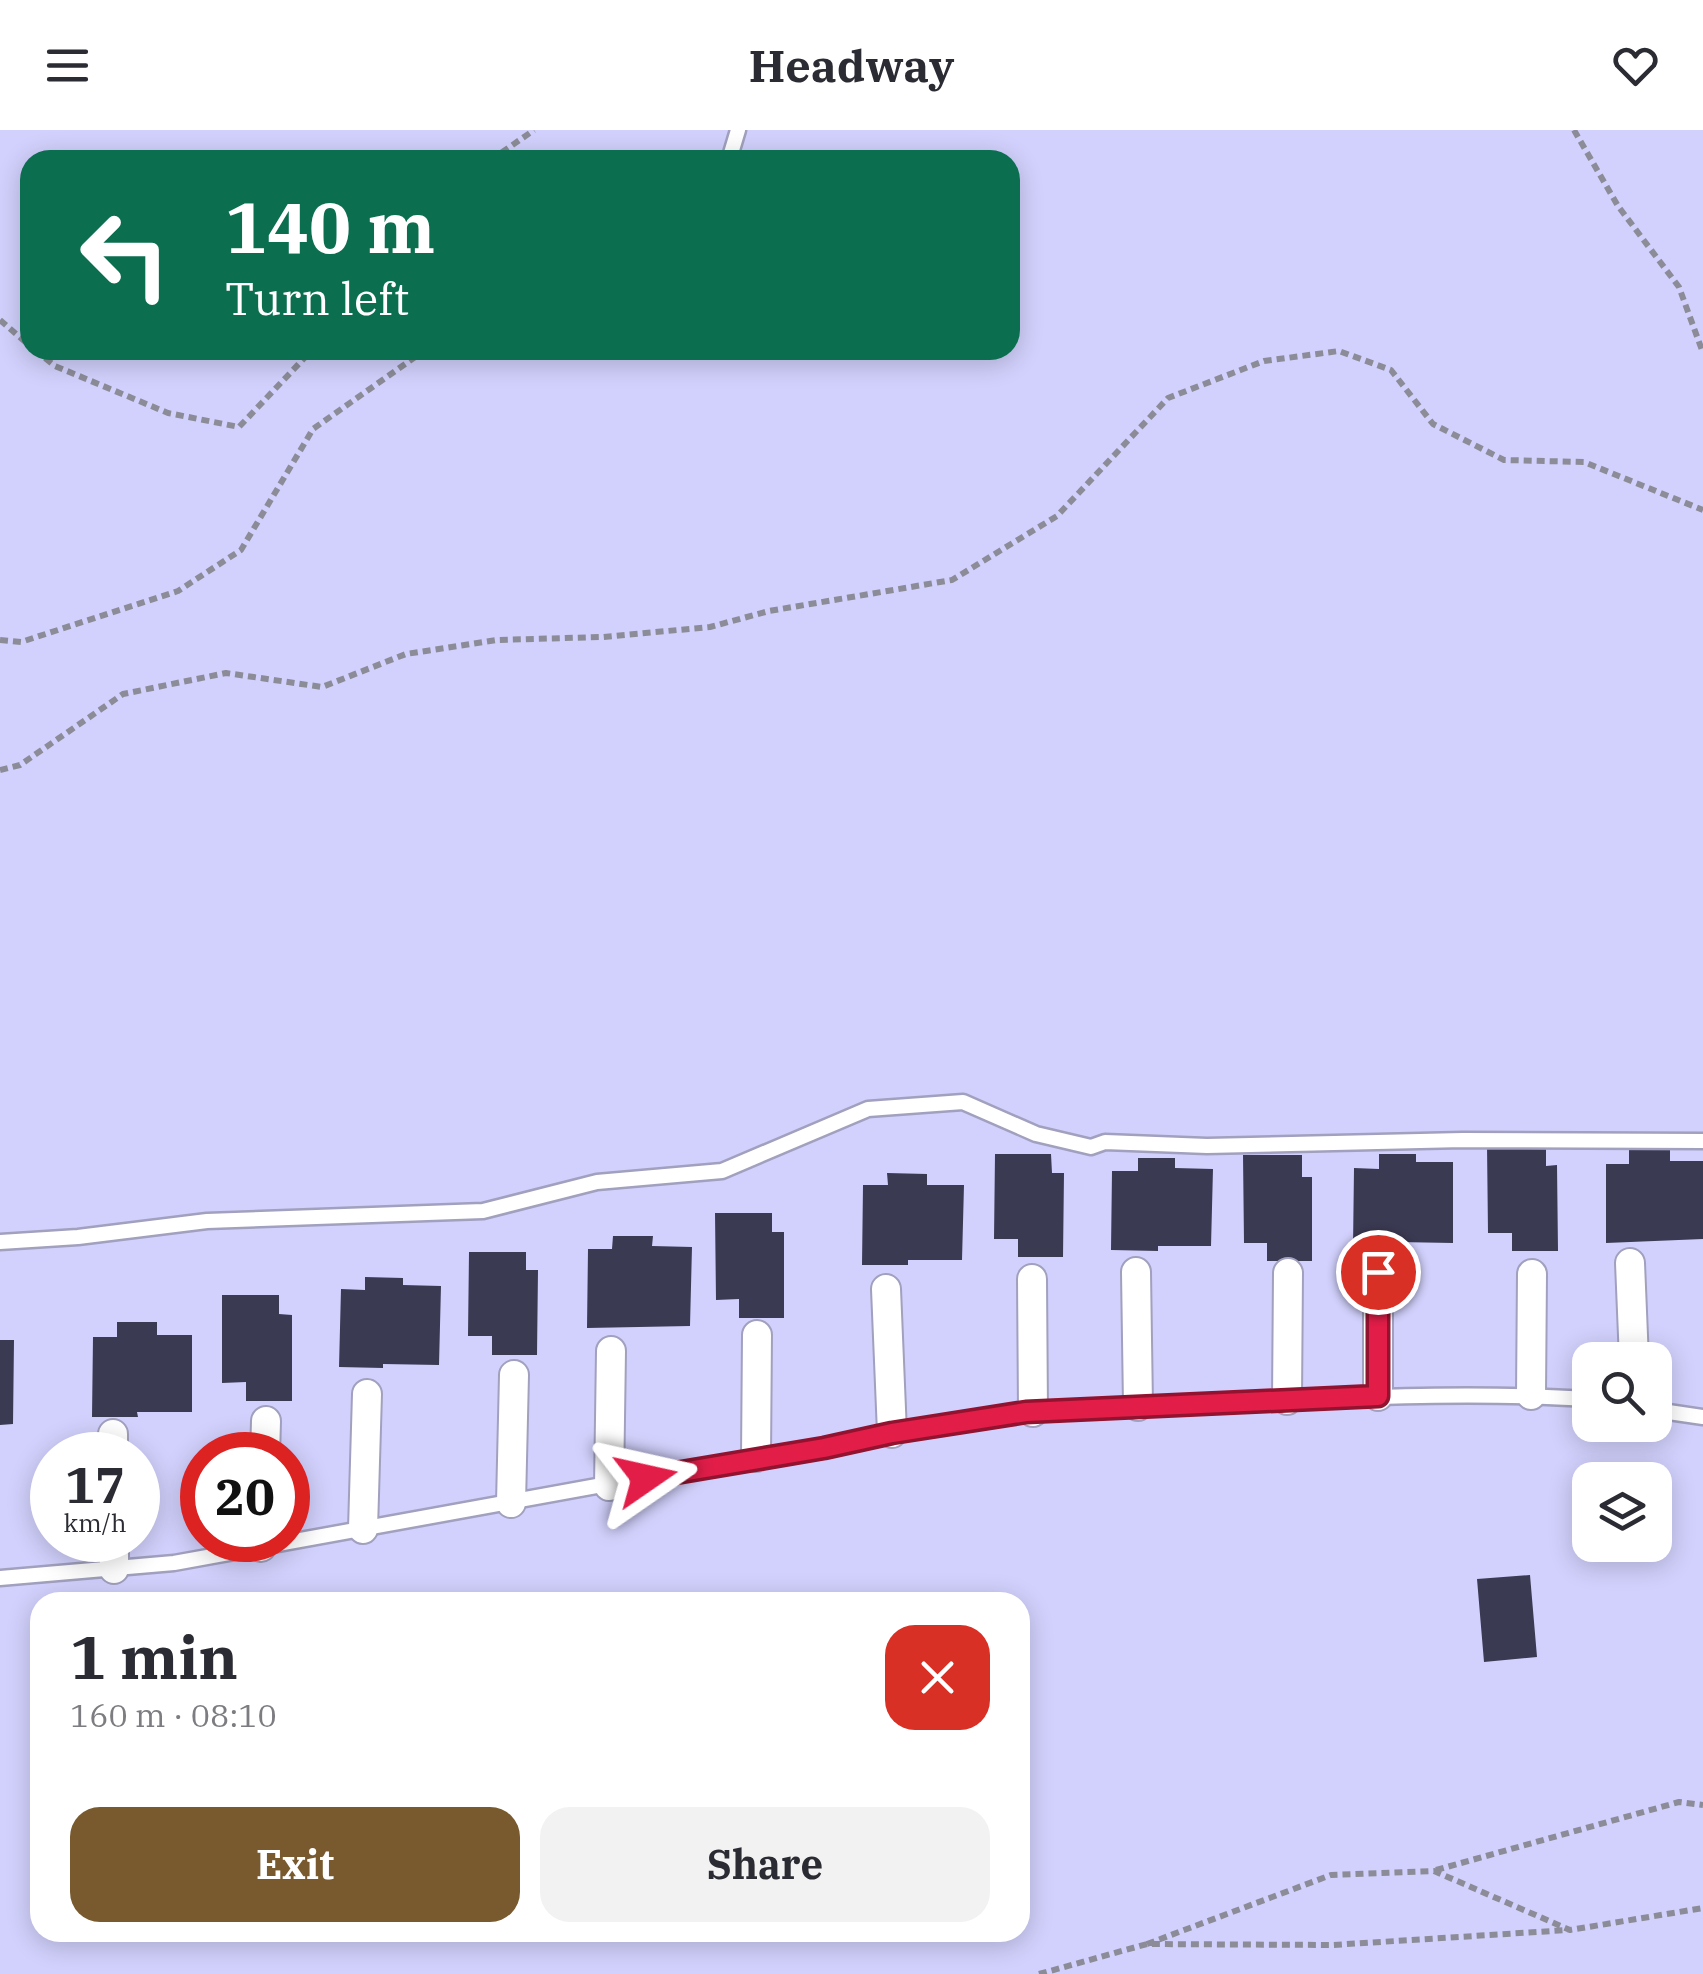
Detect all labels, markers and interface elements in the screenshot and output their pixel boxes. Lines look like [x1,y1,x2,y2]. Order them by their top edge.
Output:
text: Headway [749,36,954,94]
icon: menu [40,38,95,93]
icon: heart [1608,38,1663,93]
text: 140 m [225,181,435,272]
icon: left [60,190,190,320]
text: Turn left [225,269,409,327]
pin [1336,1230,1421,1315]
icon: arrive [1351,1245,1406,1300]
map controls [1572,1342,1672,1562]
button: search [1572,1342,1672,1442]
position arrow [594,1426,698,1530]
speed limit sign: 20 [180,1432,310,1562]
text: 17 [65,1452,125,1517]
button: layers [1572,1462,1672,1562]
text: km/h [63,1506,127,1539]
text: 1 min [70,1617,238,1696]
button: close [885,1625,990,1730]
text: 160 m · 08:10 [70,1694,277,1736]
button: Exit [70,1807,520,1922]
button: Share [540,1807,990,1922]

